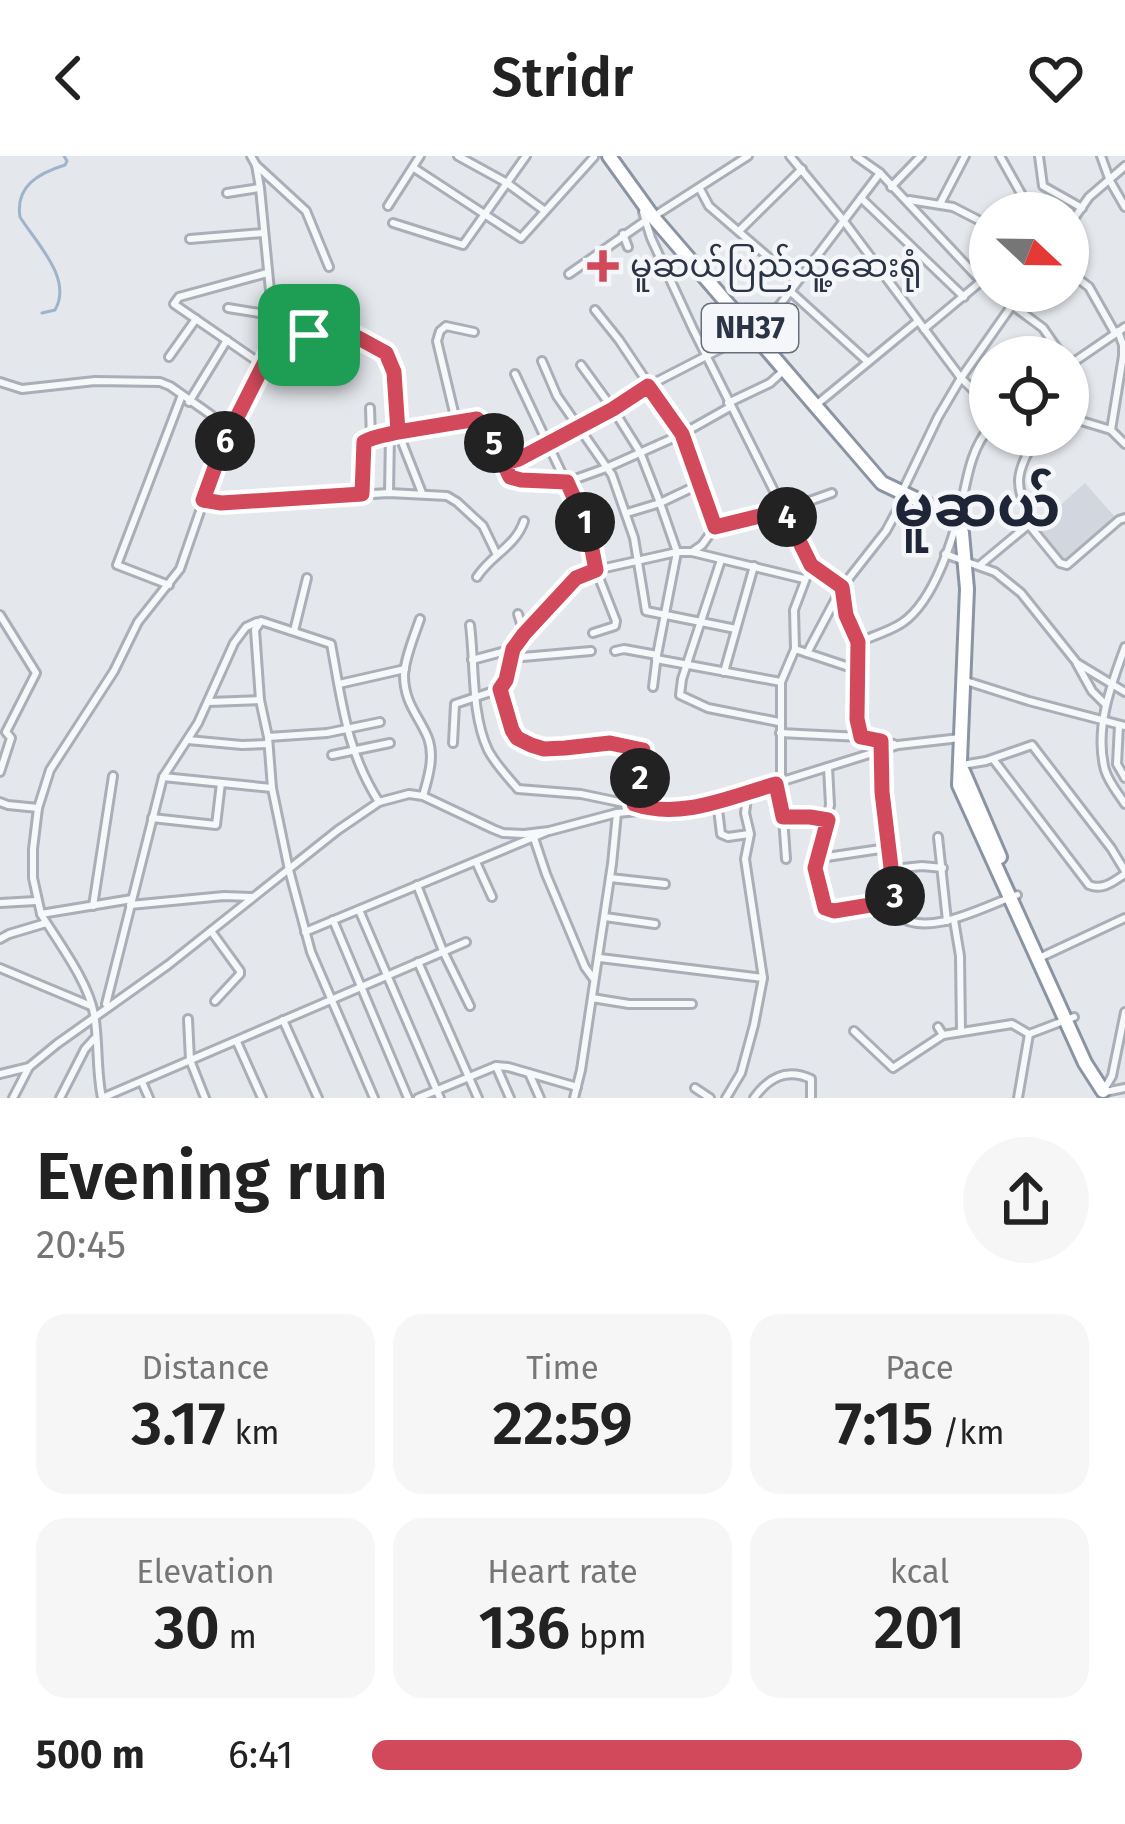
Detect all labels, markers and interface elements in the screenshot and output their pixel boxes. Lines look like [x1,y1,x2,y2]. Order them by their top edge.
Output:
icon: back [36,45,102,111]
icon: heart [1023,45,1089,111]
text: Stridr [492,46,633,110]
north arrow [969,192,1089,312]
map controls [969,192,1089,456]
place label: မူဆယ်ပြည်သူ့ဆေးရုံ [630,243,922,292]
marker: မူဆယ်ပြည်သူ့ဆေးရုံ [587,250,619,282]
pin [258,284,360,386]
icon: arrive [276,302,342,368]
road number: NH37 [702,304,798,352]
button: locate [969,336,1089,456]
pin: 6 [195,411,255,471]
pin: 5 [464,413,524,473]
text: 6 [216,421,234,461]
text: 5 [485,423,503,463]
district label: မူဆယ် [894,468,1060,553]
pin: 4 [757,487,817,547]
pin: 1 [555,492,615,552]
text: 4 [778,497,796,537]
text: 1 [577,502,593,542]
pin: 2 [610,748,670,808]
text: 2 [631,758,649,798]
pin: 3 [865,866,925,926]
text: 3 [886,876,904,916]
text: Evening run [36,1137,388,1216]
button: share [963,1137,1089,1263]
text: 20:45 [36,1222,126,1268]
text: Distance [141,1348,270,1388]
text: Time [526,1348,599,1388]
text: Pace [885,1348,954,1388]
text: 3.17 [131,1388,226,1460]
text: 22:59 [492,1388,633,1460]
text: 7:15 [834,1388,933,1460]
text: km [226,1413,280,1453]
text: /km [933,1413,1005,1453]
text: Elevation [136,1552,275,1592]
text: Heart rate [487,1552,638,1592]
text: kcal [890,1552,949,1592]
text: 30 [154,1592,220,1664]
text: 136 [479,1592,570,1664]
text: 201 [874,1592,965,1664]
text: m [220,1617,257,1657]
text: bpm [570,1617,646,1657]
text: 500 m [36,1732,145,1778]
text: 6:41 [228,1732,293,1778]

